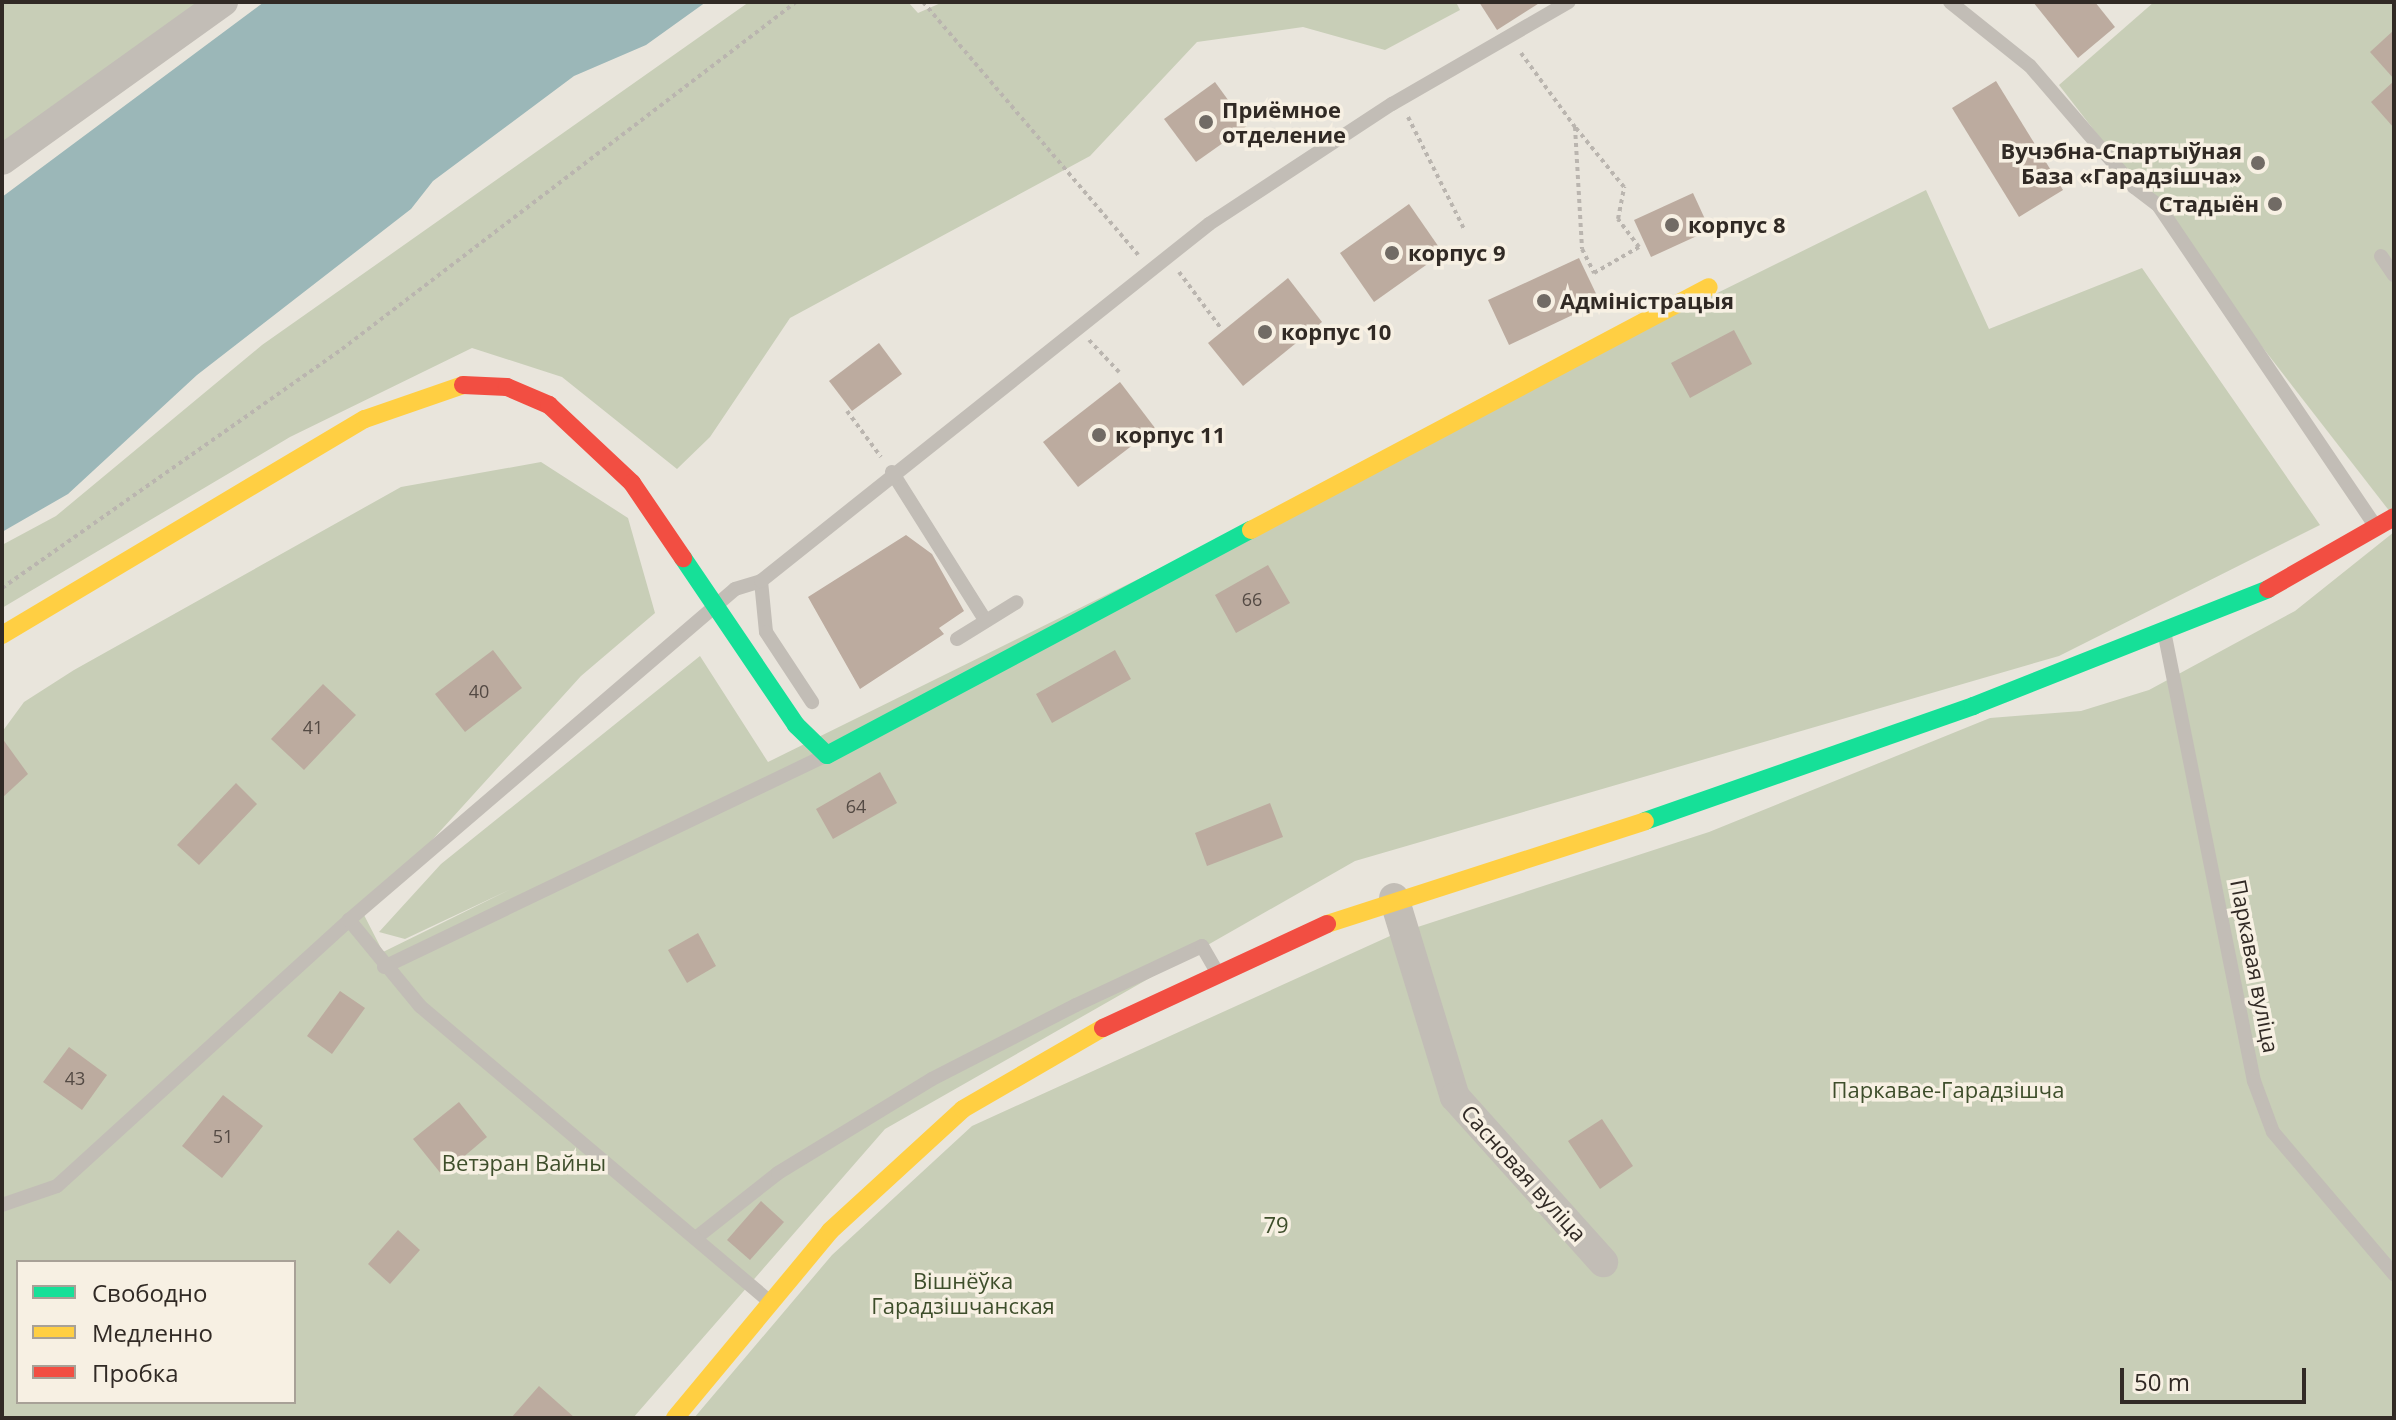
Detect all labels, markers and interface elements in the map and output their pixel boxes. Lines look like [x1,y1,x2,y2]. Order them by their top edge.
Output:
place label: Приёмное отделение [1222,96,1346,148]
marker: Приёмное отделение [1197,113,1215,131]
place label: Вучэбна-Спартыўная База «Гарадзішча» [2001,137,2242,188]
marker: Вучэбна-Спартыўная База «Гарадзішча» [2249,154,2267,172]
place label: Стадыён [2159,191,2259,217]
marker: Стадыён [2266,195,2284,213]
place label: корпус 8 [1688,212,1786,238]
marker: корпус 8 [1663,216,1681,234]
place label: корпус 9 [1408,240,1506,266]
marker: корпус 9 [1383,244,1401,262]
place label: Адміністрацыя [1560,288,1734,314]
marker: Адміністрацыя [1535,292,1553,310]
place label: корпус 10 [1281,319,1391,345]
marker: корпус 10 [1256,323,1274,341]
place label: корпус 11 [1115,422,1225,448]
marker: корпус 11 [1090,426,1108,444]
house number: 66 [1242,588,1262,610]
house number: 40 [469,680,489,702]
house number: 41 [303,716,323,738]
house number: 64 [846,795,866,817]
street label: Паркавая вуліца [2225,877,2285,1055]
house number: 43 [65,1067,85,1089]
park label: Паркавае-Гарадзішча [1832,1077,2064,1103]
street label: Сасновая вуліца [1456,1099,1592,1247]
house number: 51 [213,1125,233,1147]
park label: Ветэран Вайны [442,1150,606,1176]
park label: 79 [1263,1212,1289,1238]
legend [16,1260,296,1404]
park label: Вішнёўка Гарадзішчанская [871,1267,1055,1318]
text: Свободно [92,1276,207,1309]
text: Медленно [92,1316,213,1349]
scale bar [2124,1352,2310,1402]
text: Пробка [92,1356,179,1389]
text: 50 m [2134,1365,2190,1398]

